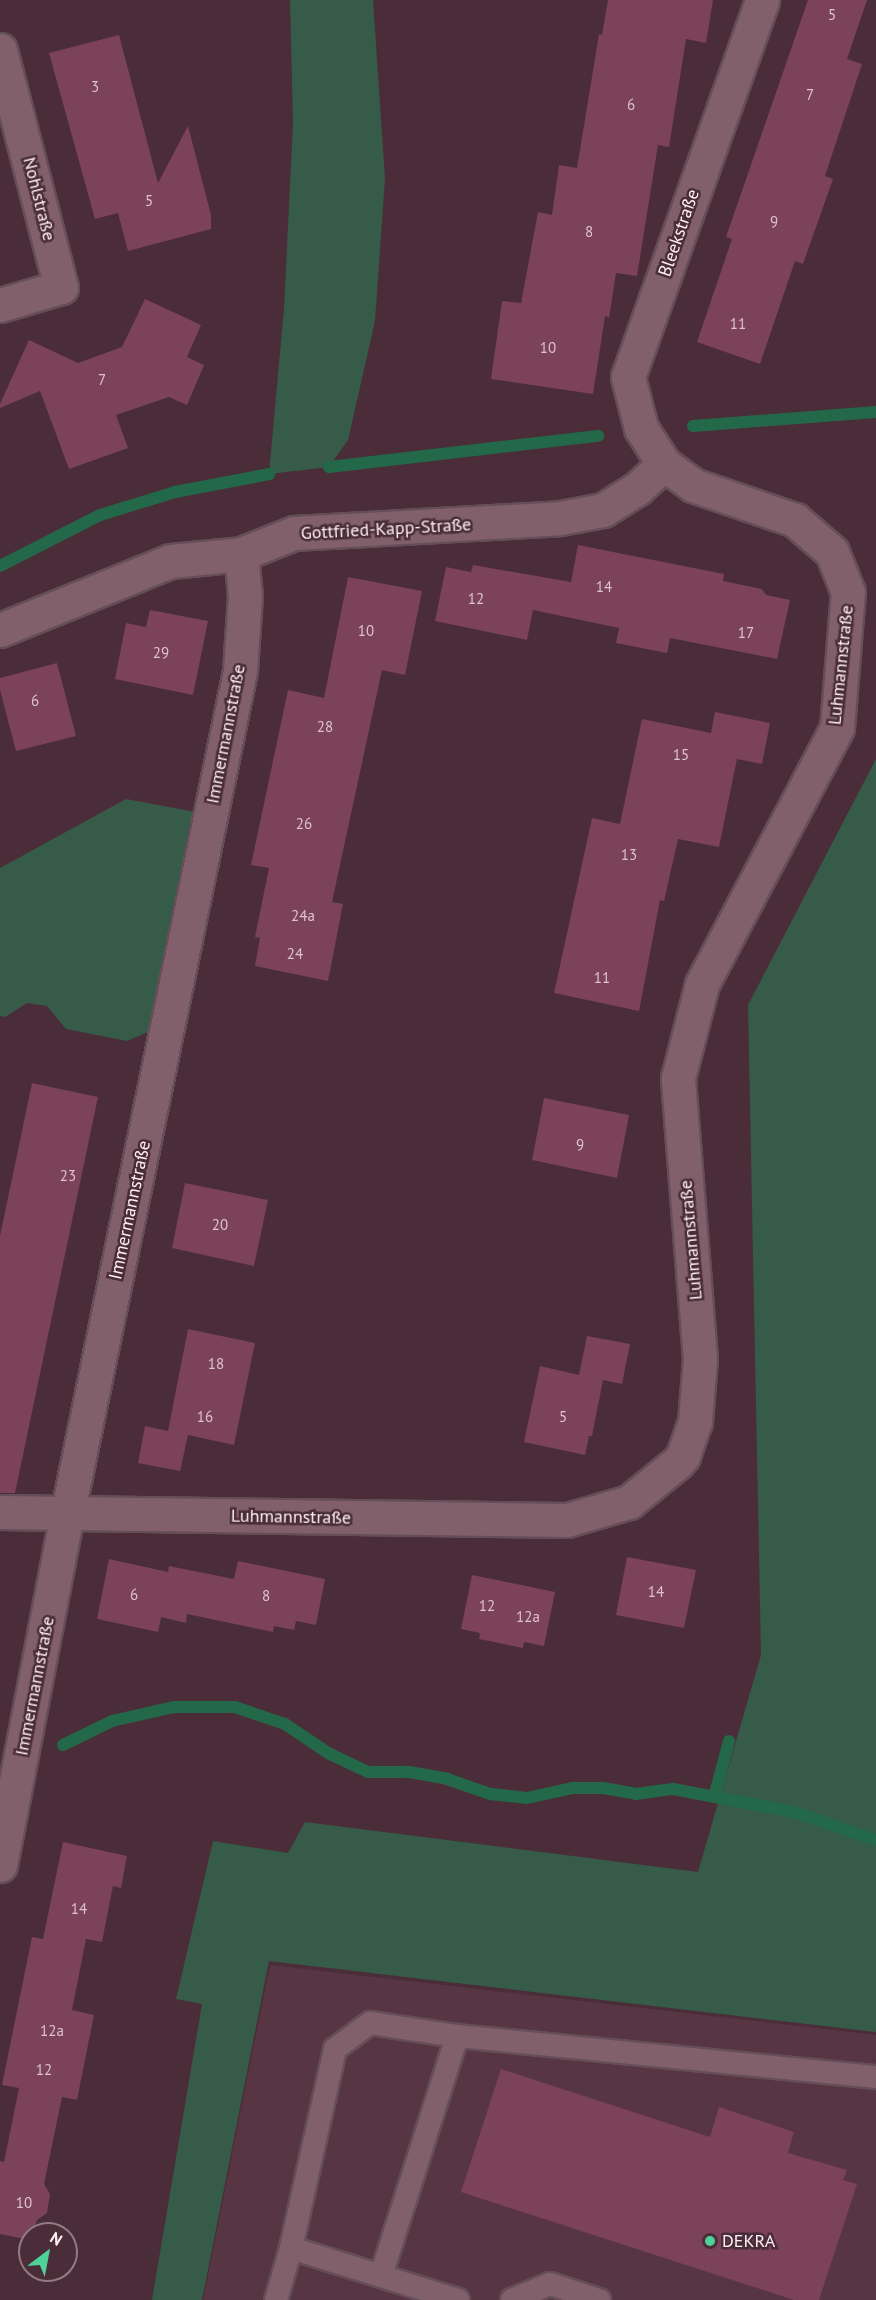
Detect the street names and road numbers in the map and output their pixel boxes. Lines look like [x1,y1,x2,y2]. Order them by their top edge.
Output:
street label: Nohlstraße [18,155,60,243]
street label: Bleekstraße [654,186,704,280]
street label: Gottfried-Kapp-Straße [300,514,472,544]
street label: Luhmannstraße [824,604,858,726]
street label: Immermannstraße [202,662,250,806]
street label: Immermannstraße [105,1139,155,1281]
street label: Luhmannstraße [675,1179,707,1301]
street label: Luhmannstraße [231,1505,351,1529]
street label: Immermannstraße [11,1614,59,1758]

